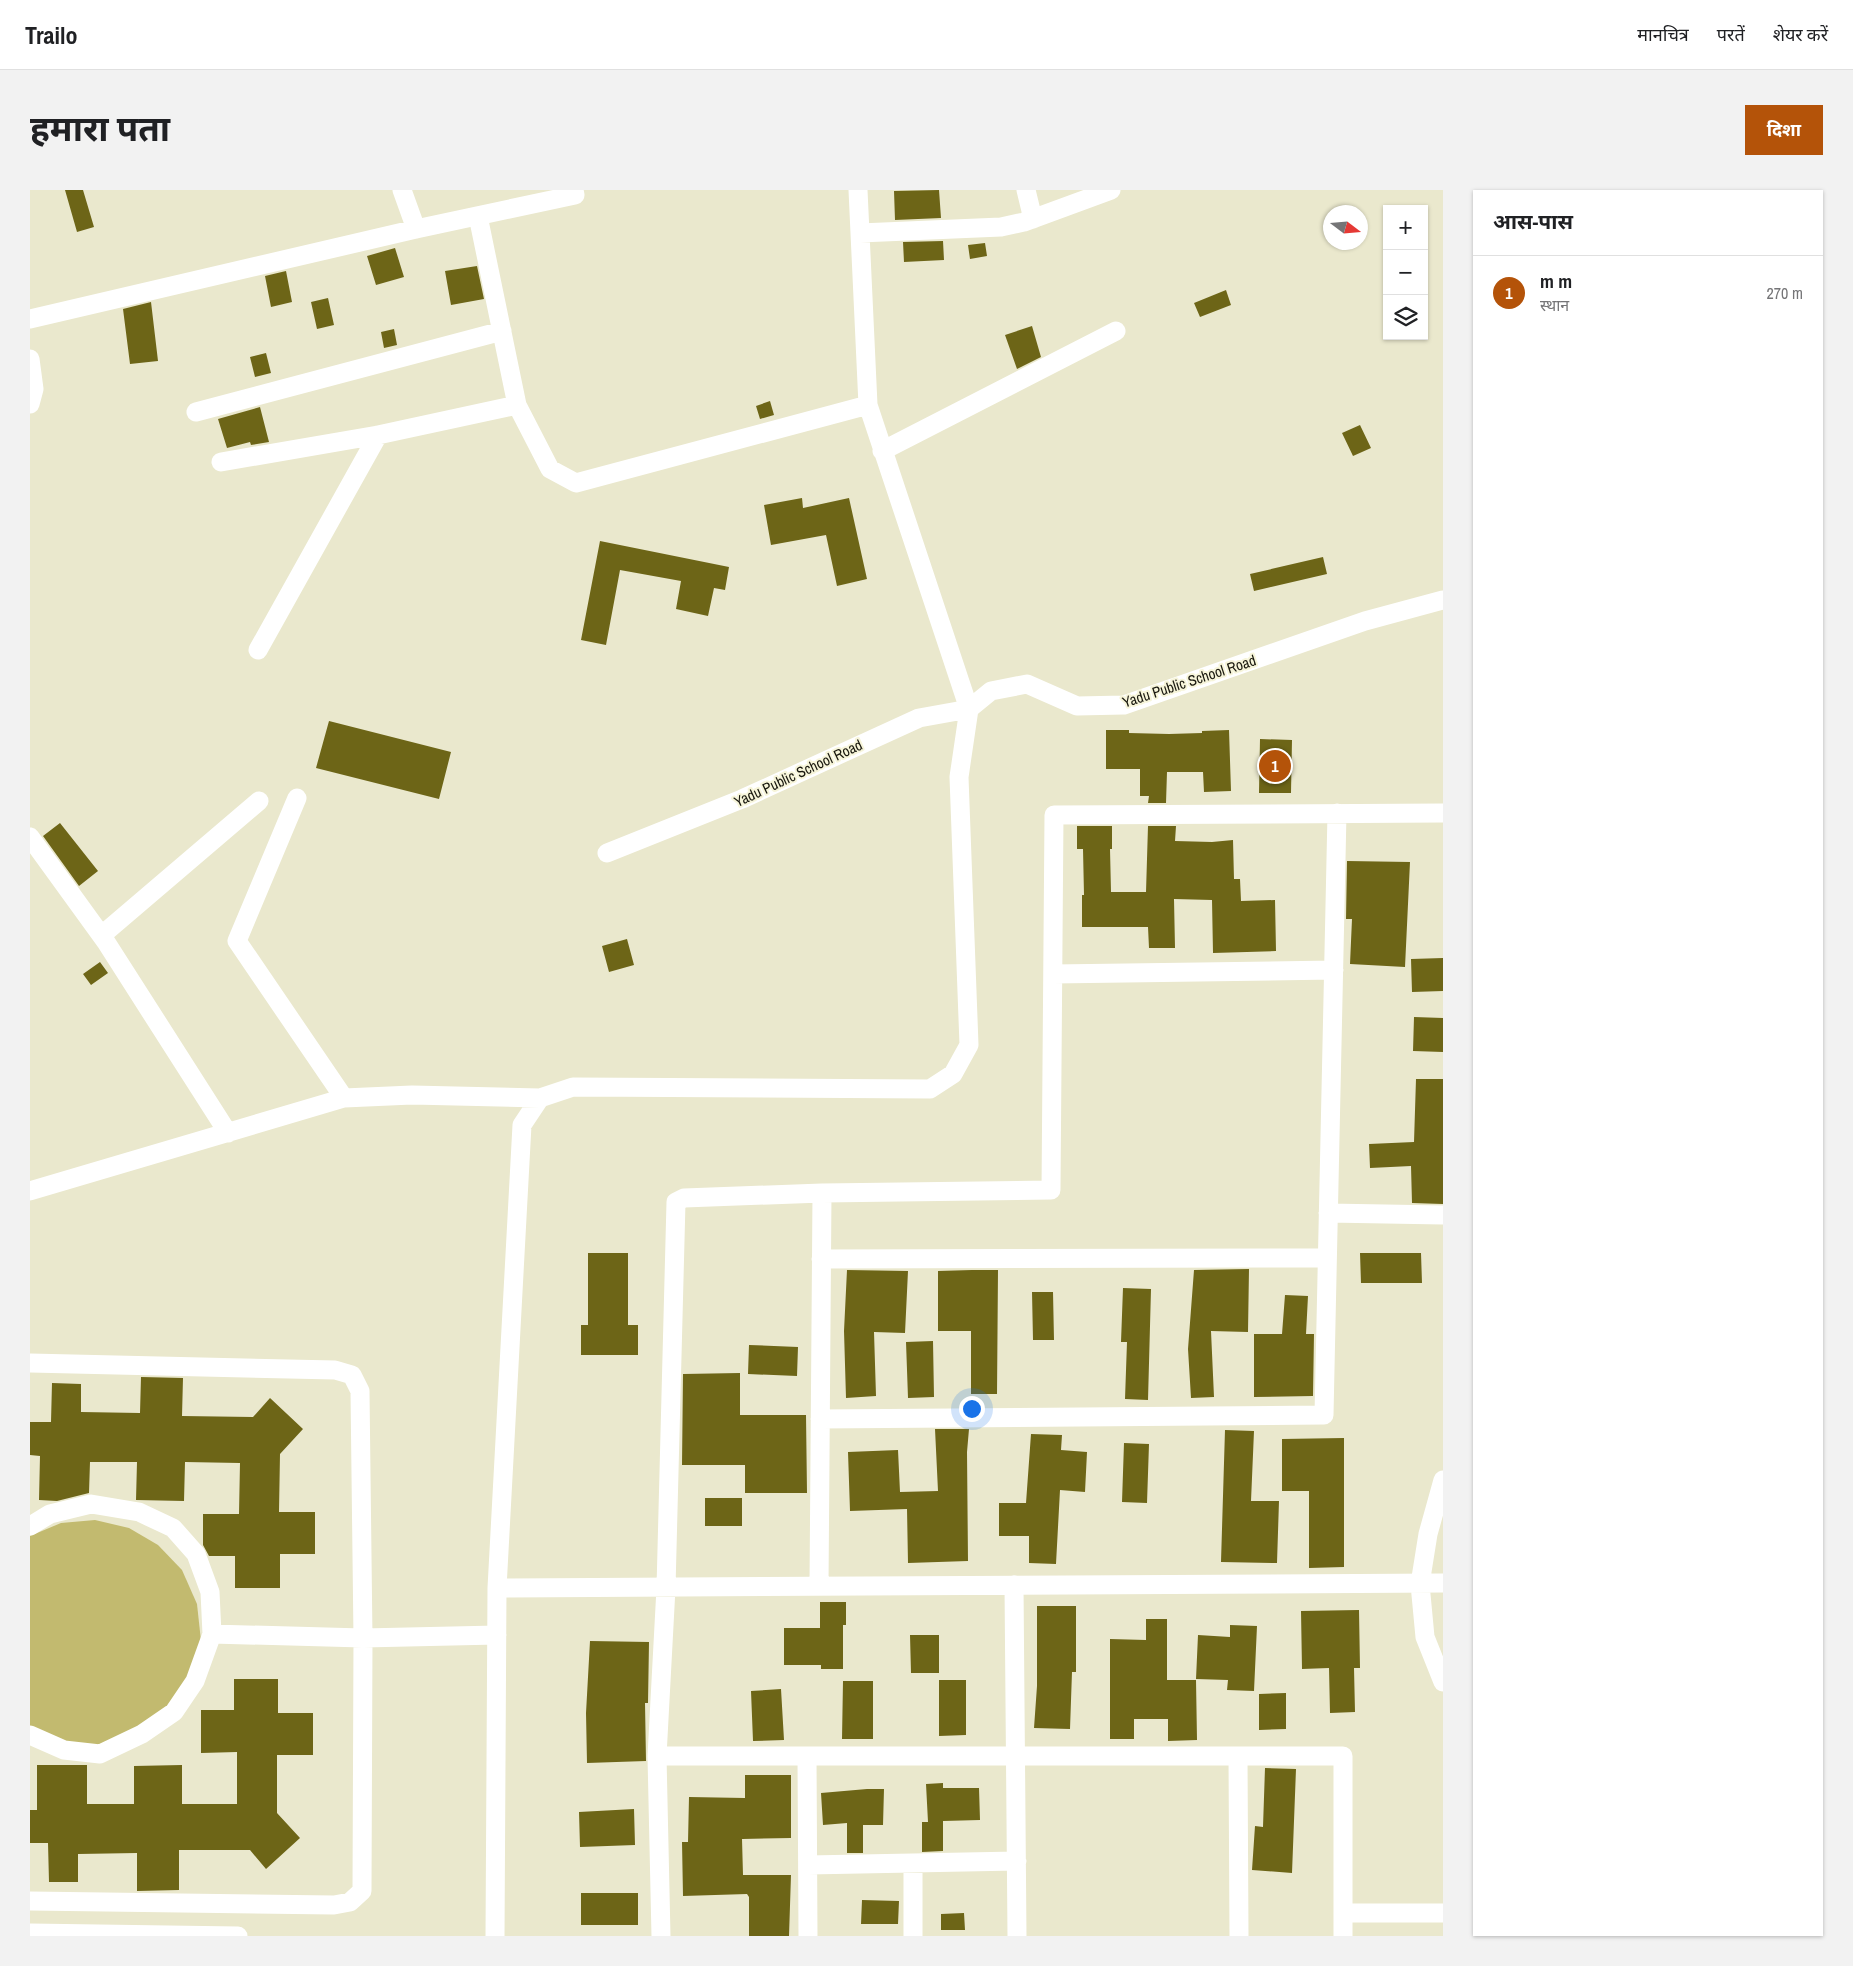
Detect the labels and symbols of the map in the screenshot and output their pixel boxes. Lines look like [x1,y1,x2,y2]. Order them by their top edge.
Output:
north arrow [1323,205,1368,250]
street label: Yadu Public School Road [1120,649,1258,713]
street label: Yadu Public School Road [730,734,866,812]
pin: 1 [1259,747,1291,785]
your location [959,1396,985,1422]

